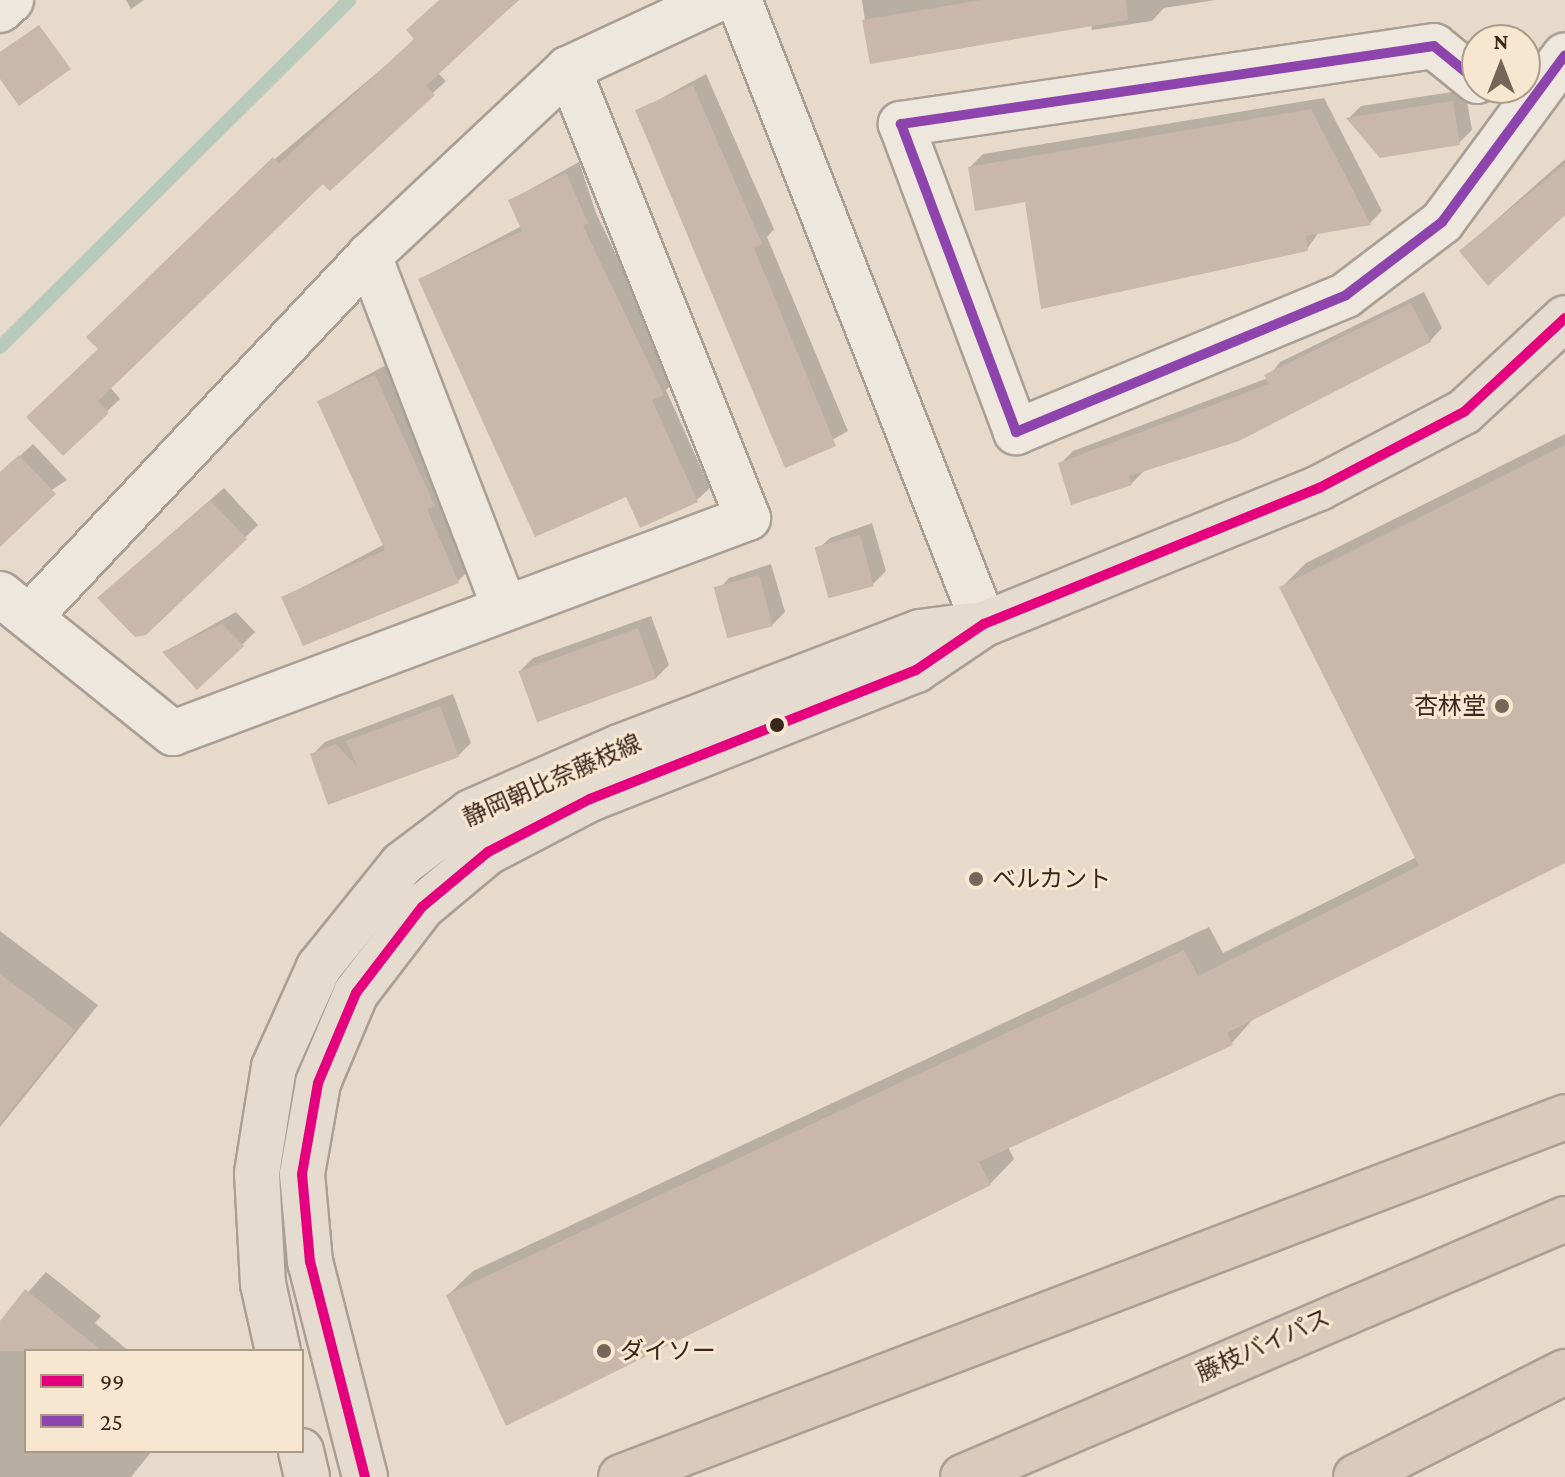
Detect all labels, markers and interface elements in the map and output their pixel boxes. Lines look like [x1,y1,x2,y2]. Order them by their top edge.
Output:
north arrow [1461,24,1541,104]
text: N [1494,29,1509,54]
place label: 杏林堂 [1414,692,1486,720]
marker: 杏林堂 [1493,697,1511,715]
unlabelled marker [769,717,785,733]
street label: 静岡朝比奈藤枝線 [458,728,646,832]
place label: ベルカント [992,865,1112,893]
marker: ベルカント [967,870,985,888]
street label: 藤枝バイパス [1191,1303,1335,1387]
place label: ダイソー [620,1337,716,1365]
marker: ダイソー [595,1342,613,1360]
legend [24,1349,304,1453]
text: 99 [100,1368,124,1395]
text: 25 [100,1408,123,1435]

